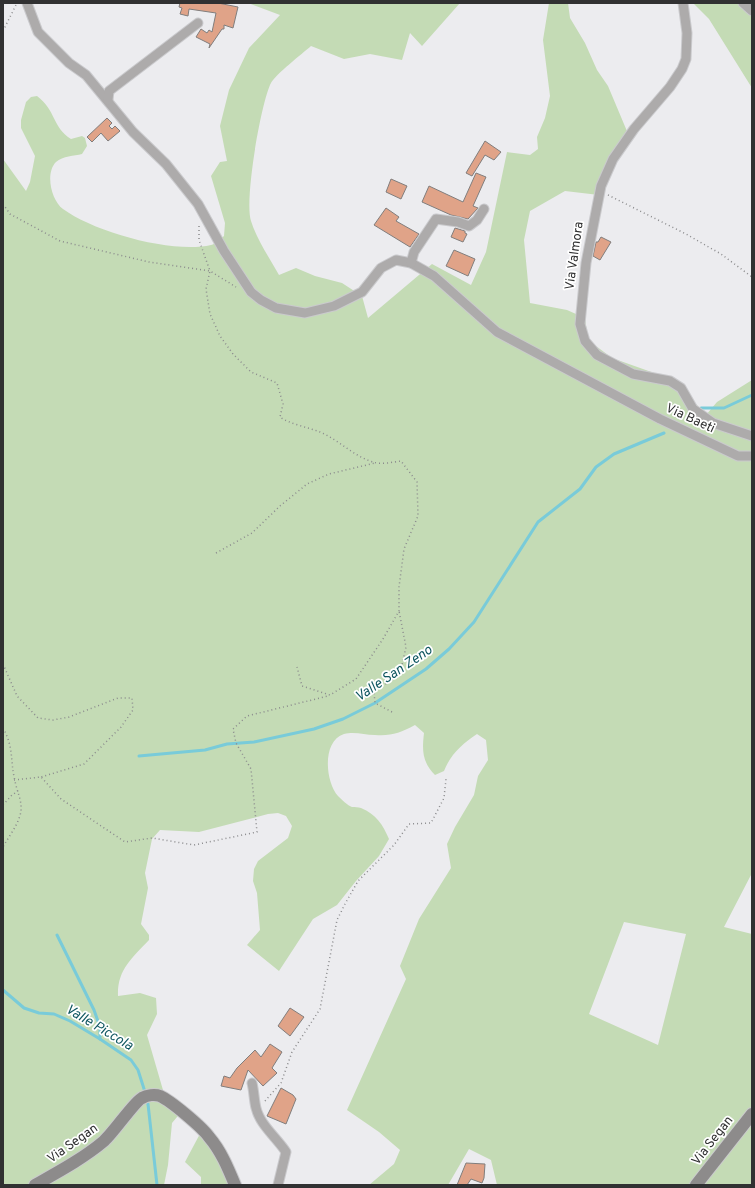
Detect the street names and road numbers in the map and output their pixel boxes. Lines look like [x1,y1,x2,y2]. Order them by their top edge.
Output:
street label: Via Valmora [562,221,588,291]
street label: Via Baeti [663,401,717,437]
street label: Via Segan [689,1113,737,1169]
street label: Via Segan [45,1121,101,1167]

